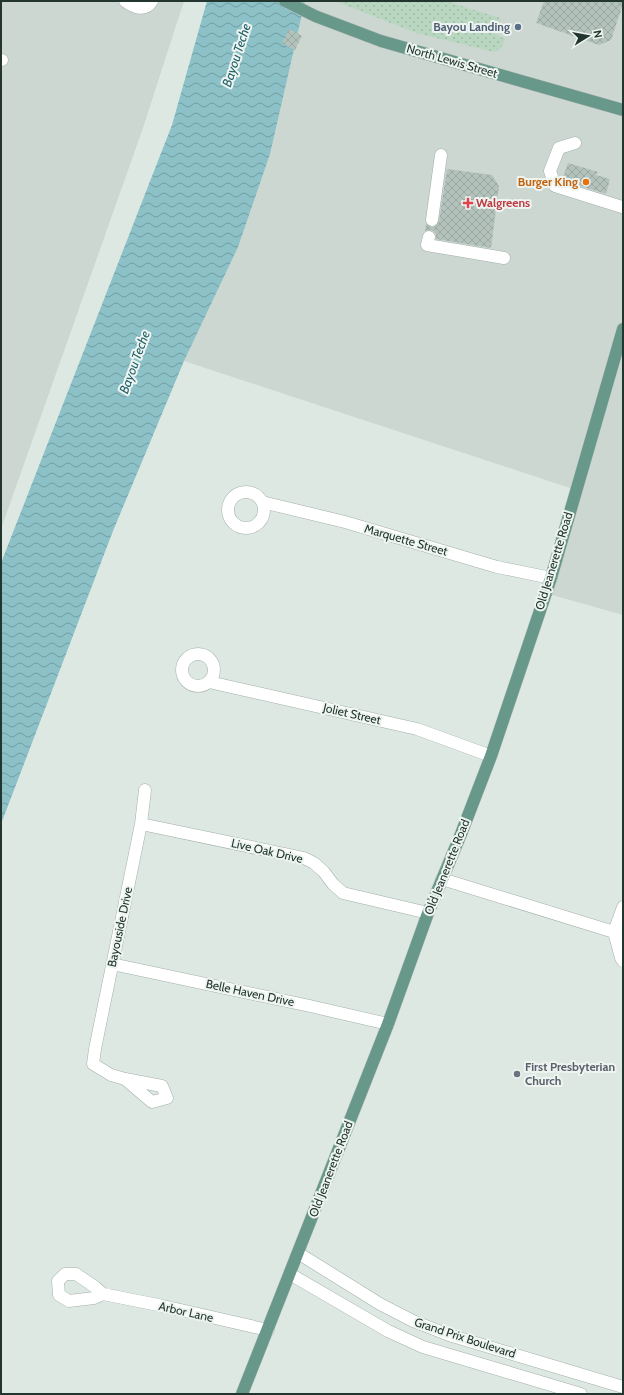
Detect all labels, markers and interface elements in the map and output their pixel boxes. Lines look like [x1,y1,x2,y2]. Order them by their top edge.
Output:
north arrow [568,16,608,56]
place label: Bayou Landing [433,19,510,34]
water label: Bayou Teche [218,21,254,89]
marker: Bayou Landing [513,22,523,32]
text: N [590,29,605,39]
street label: North Lewis Street [405,40,499,81]
place label: Burger King [518,174,578,189]
marker: Burger King [581,177,591,187]
place label: Walgreens [476,195,530,210]
marker: Walgreens [463,198,473,208]
water label: Bayou Teche [115,328,153,396]
street label: Old Jeanerette Road [531,510,576,612]
street label: Marquette Street [363,520,450,559]
street label: Joliet Street [321,699,382,727]
street label: Old Jeanerette Road [421,817,473,917]
street label: Live Oak Drive [230,835,304,866]
street label: Bayouside Drive [104,886,135,968]
street label: Belle Haven Drive [205,976,296,1009]
place label: First Presbyterian Church [525,1059,615,1088]
marker: First Presbyterian Church [512,1069,522,1079]
street label: Old Jeanerette Road [305,1119,356,1219]
street label: Arbor Lane [157,1298,215,1325]
street label: Grand Prix Boulevard [413,1314,518,1361]

